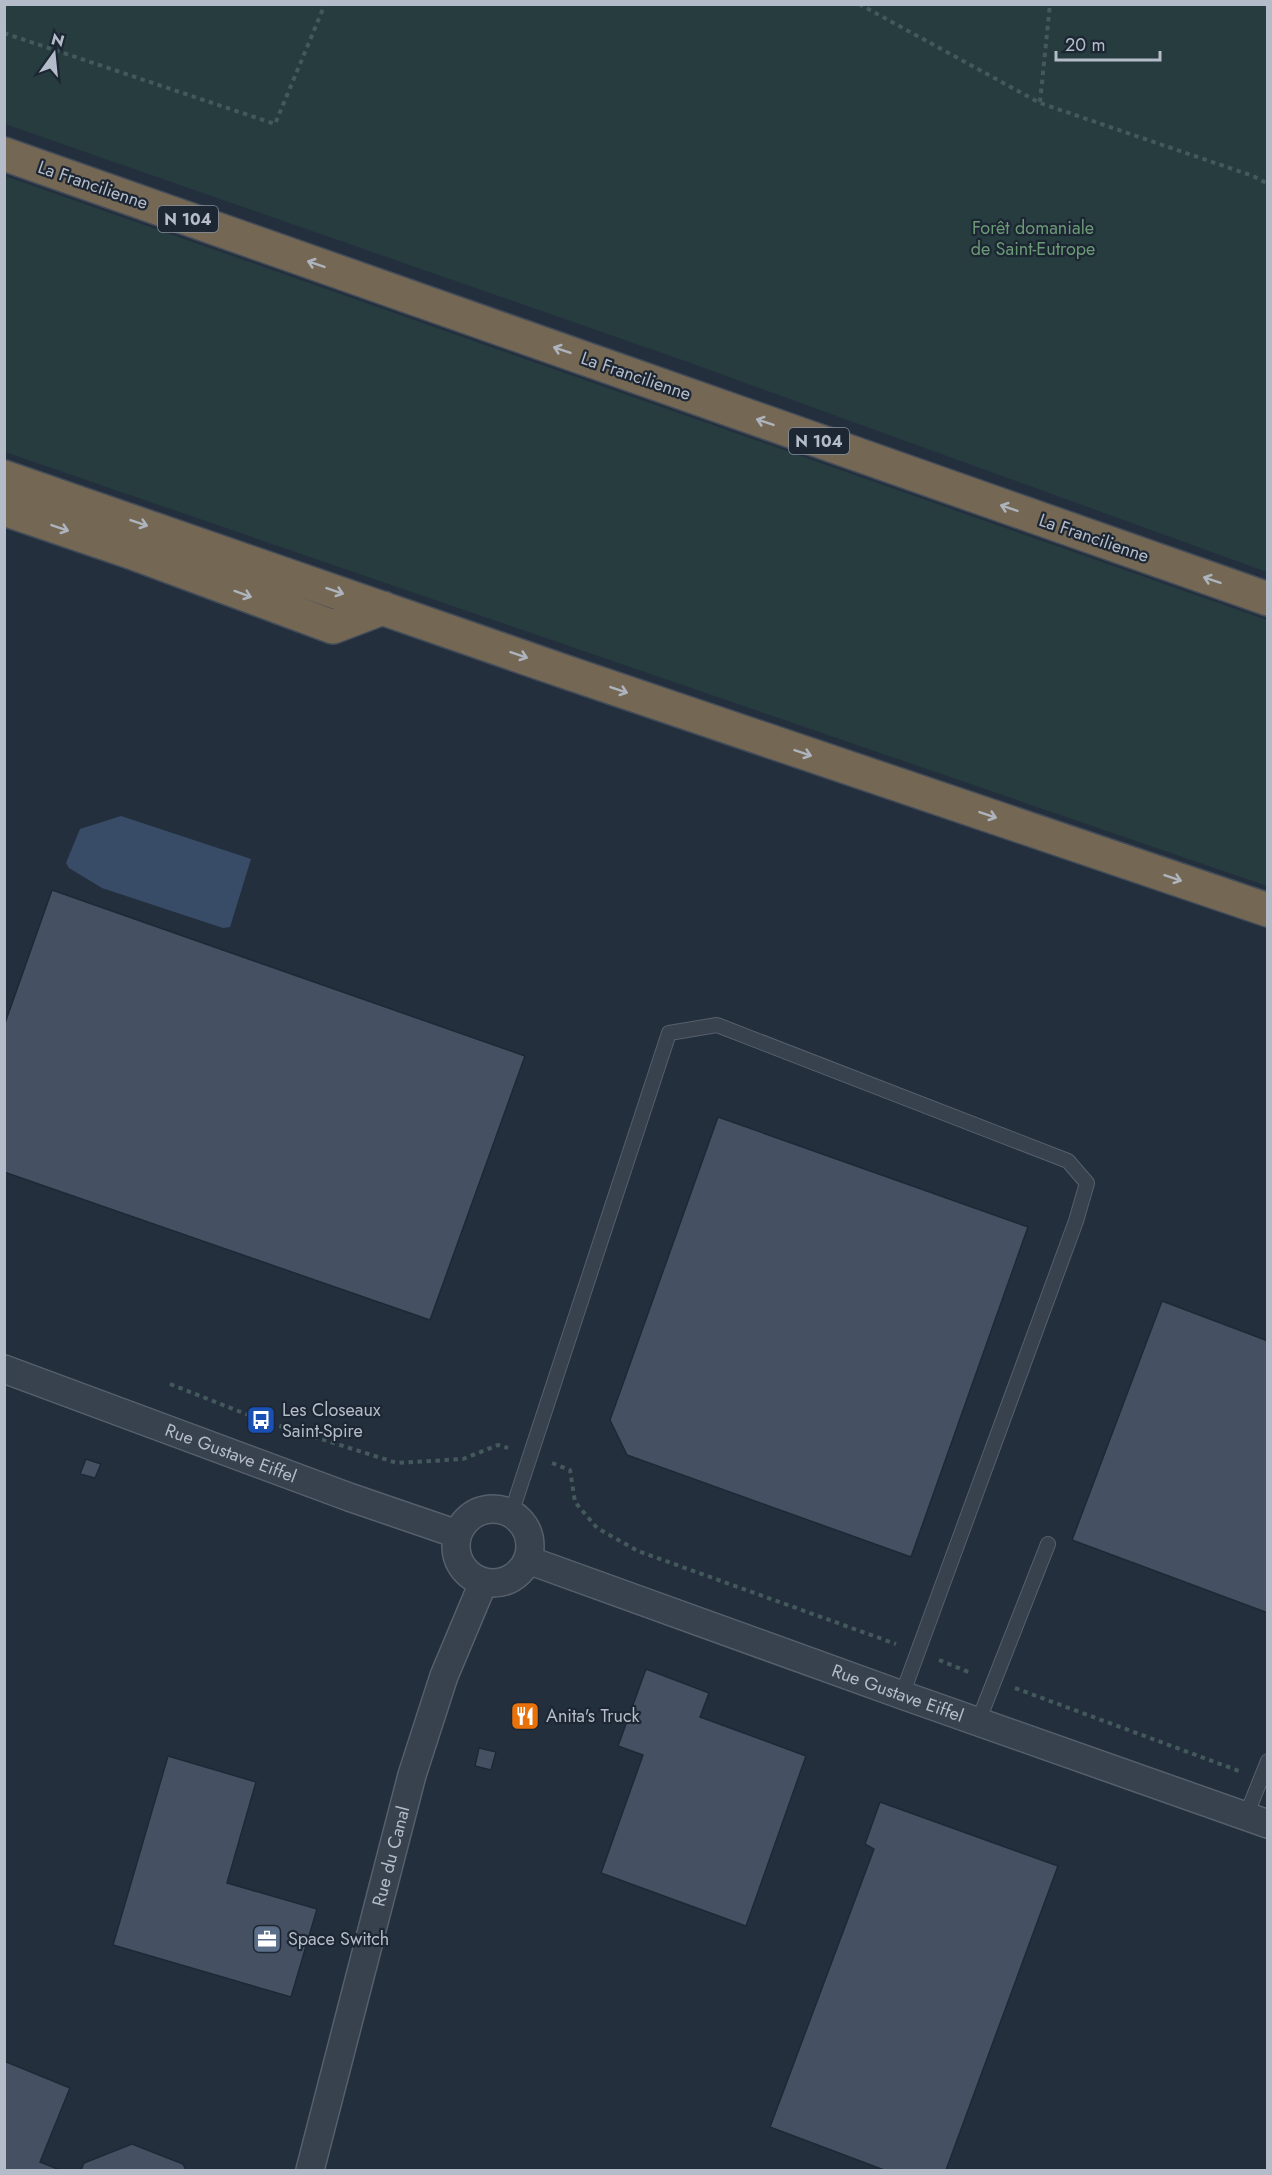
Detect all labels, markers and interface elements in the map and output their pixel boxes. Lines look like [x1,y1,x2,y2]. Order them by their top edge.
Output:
north arrow [24,24,84,84]
scale bar [1056,24,1160,62]
text: N [49,27,67,53]
text: 20 m [1065,32,1105,58]
street label: La Francilienne [35,154,151,216]
road number: N 104 [158,206,218,232]
park label: Forêt domaniale de Saint-Eutrope [971,215,1095,262]
one-way arrow [307,257,325,268]
one-way arrow [553,343,572,354]
street label: La Francilienne [578,345,694,407]
one-way arrow [757,415,775,426]
road number: N 104 [789,428,849,454]
one-way arrow [1000,501,1019,512]
street label: La Francilienne [1036,507,1152,569]
one-way arrow [129,519,148,530]
one-way arrow [50,523,69,534]
one-way arrow [1203,573,1222,584]
one-way arrow [325,586,344,597]
one-way arrow [233,589,252,600]
one-way arrow [509,651,528,662]
one-way arrow [609,685,628,696]
one-way arrow [794,748,812,759]
one-way arrow [978,811,997,822]
one-way arrow [1163,874,1182,885]
place label: Les Closeaux Saint-Spire [282,1397,381,1444]
bus stop icon: Les Closeaux Saint-Spire [245,1404,277,1436]
street label: Rue Gustave Eiffel [161,1417,300,1489]
street label: Rue Gustave Eiffel [828,1658,967,1729]
restaurant icon: Anita's Truck [509,1700,541,1732]
place label: Anita's Truck [546,1703,640,1729]
street label: Rue du Canal [366,1803,416,1909]
office icon: Space Switch [251,1923,283,1955]
place label: Space Switch [288,1926,389,1952]

